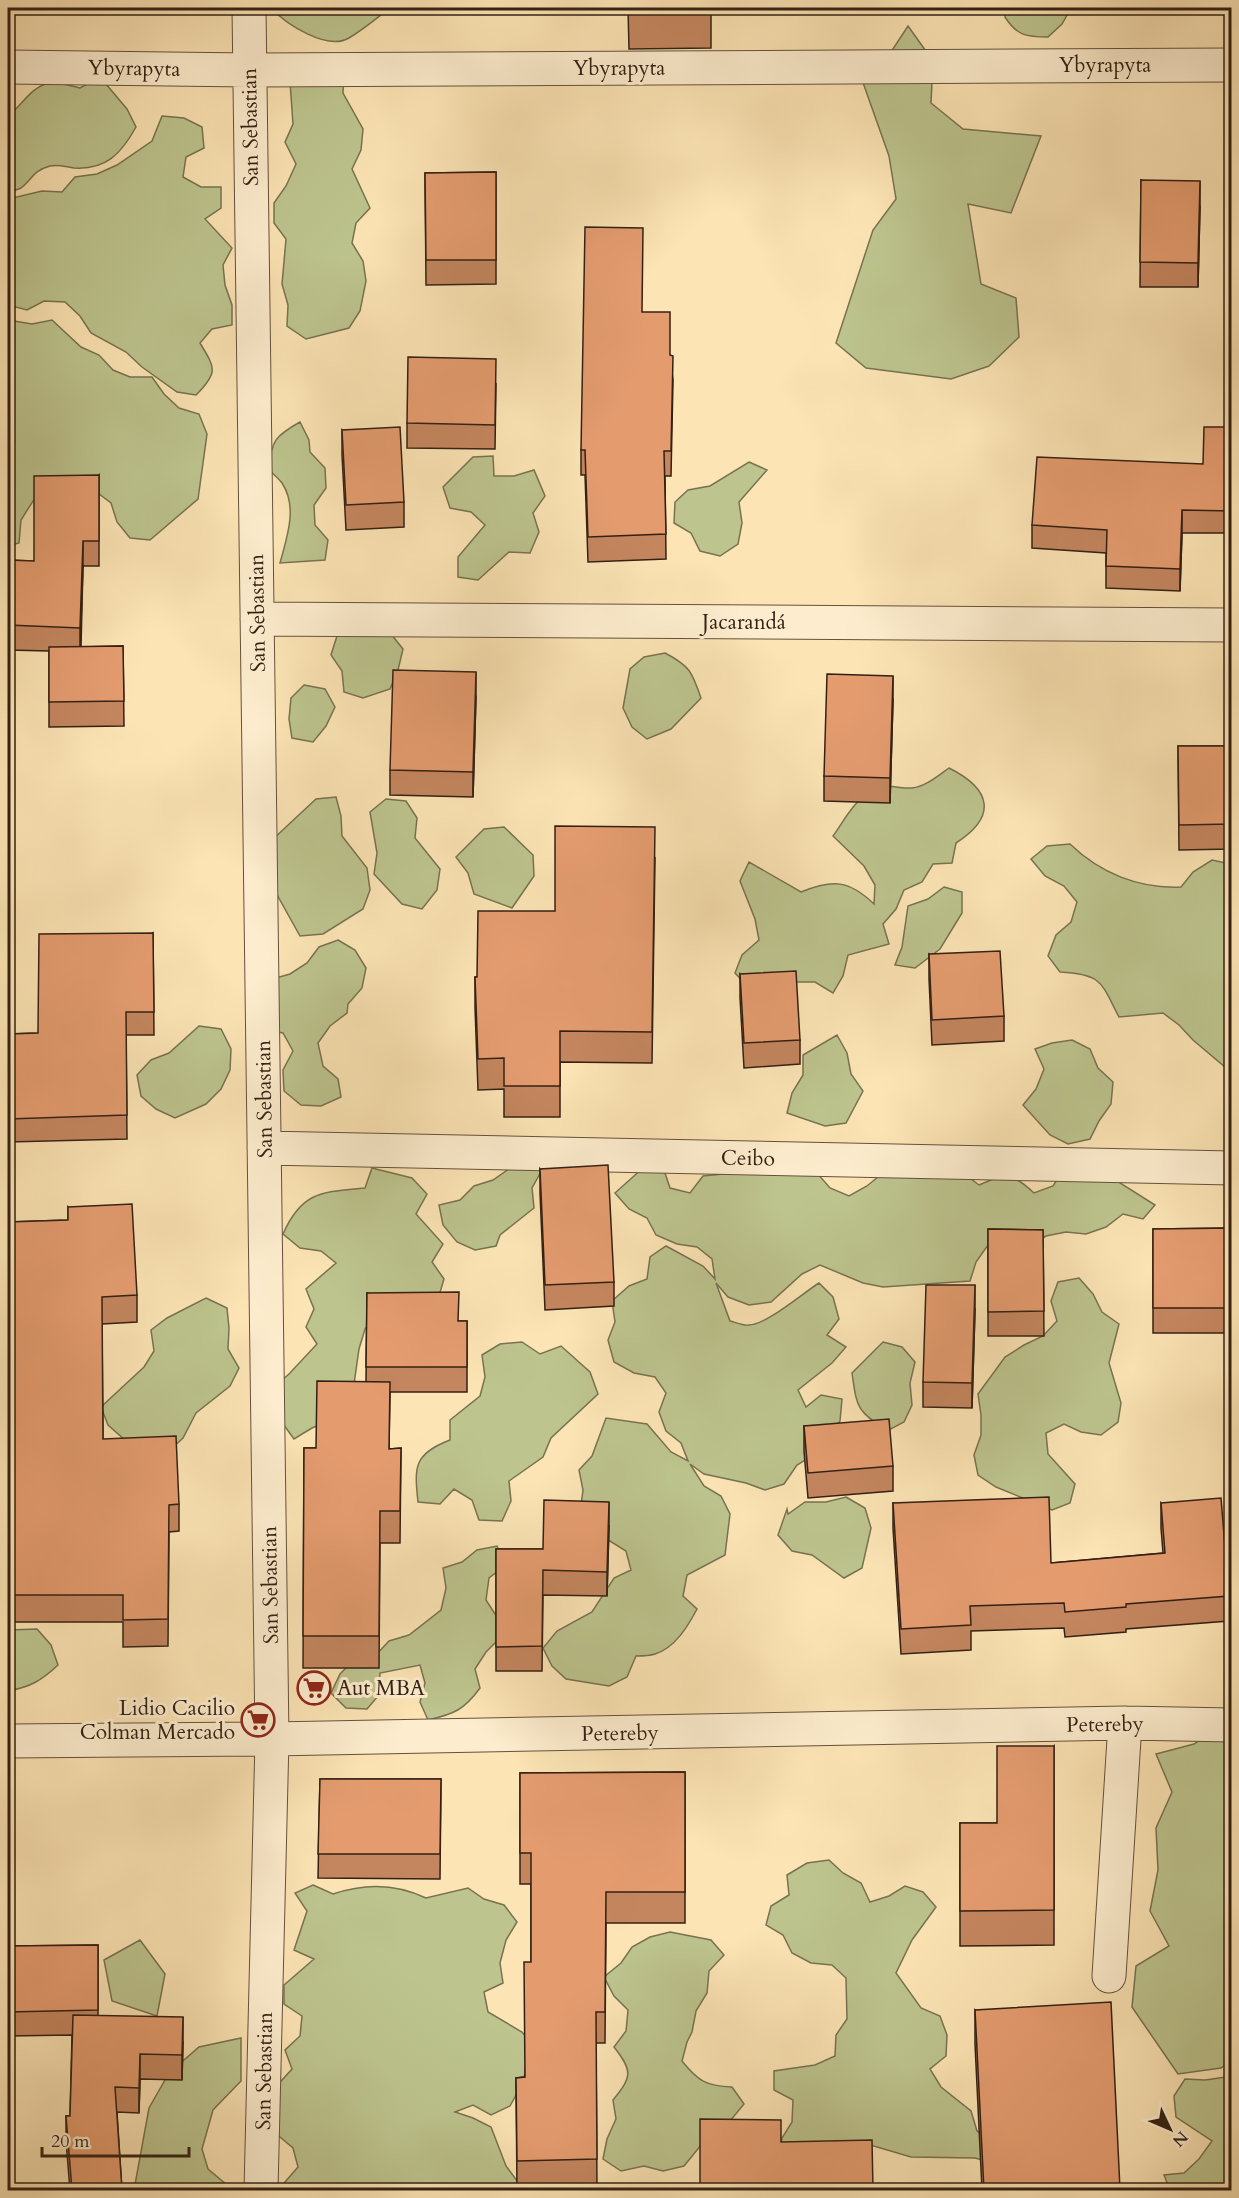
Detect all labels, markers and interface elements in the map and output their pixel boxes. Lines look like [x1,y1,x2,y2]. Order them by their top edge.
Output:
street label: Ybyrapyta [1059,51,1151,80]
street label: Ybyrapyta [87,53,181,84]
street label: Ybyrapyta [573,54,665,83]
street label: San Sebastian [235,68,266,186]
street label: San Sebastian [242,554,273,672]
street label: Jacarandá [699,608,786,637]
street label: San Sebastian [249,1040,280,1158]
street label: Ceibo [721,1144,775,1173]
street label: San Sebastian [255,1526,286,1644]
supermarket icon: Aut MBA [296,1670,332,1706]
place label: Aut MBA [337,1674,425,1703]
place label: Lidio Cacilio Colman Mercado [80,1694,235,1747]
supermarket icon: Lidio Cacilio Colman Mercado [240,1702,276,1738]
street label: Petereby [1066,1709,1144,1740]
street label: Petereby [581,1718,659,1749]
street label: San Sebastian [249,2012,280,2130]
north arrow [1140,2099,1200,2159]
scale bar [42,2120,189,2158]
text: N [1167,2126,1193,2151]
text: 20 m [51,2129,90,2154]

